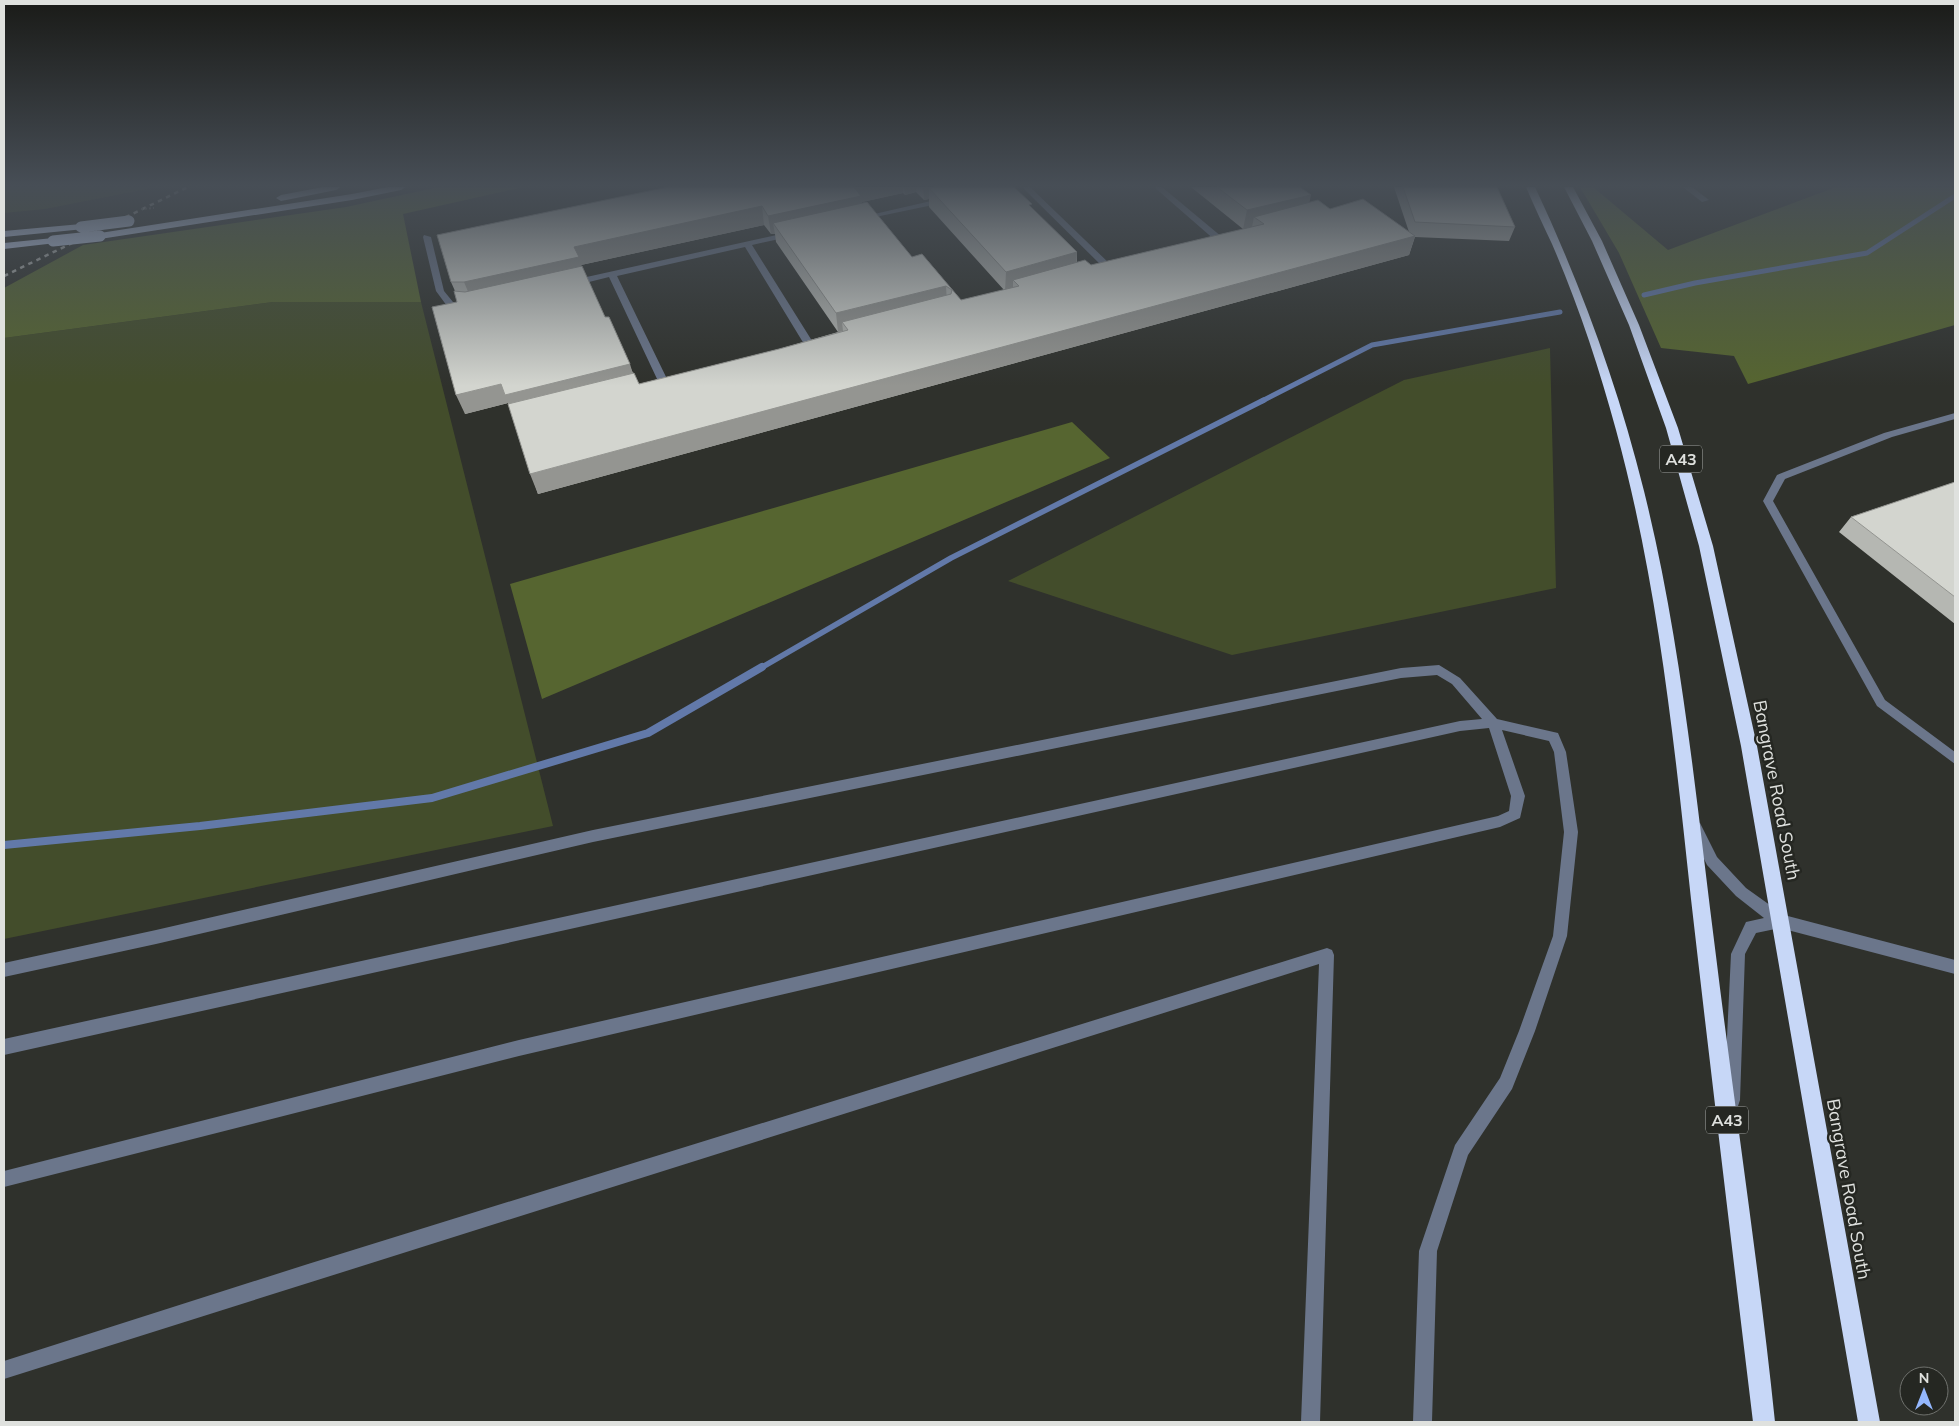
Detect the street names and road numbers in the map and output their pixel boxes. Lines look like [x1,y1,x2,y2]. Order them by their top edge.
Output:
road number: A43 [1660,446,1702,472]
street label: Bangrave Road South [1748,698,1806,882]
street label: Bangrave Road South [1822,1097,1876,1281]
road number: A43 [1706,1106,1748,1134]

